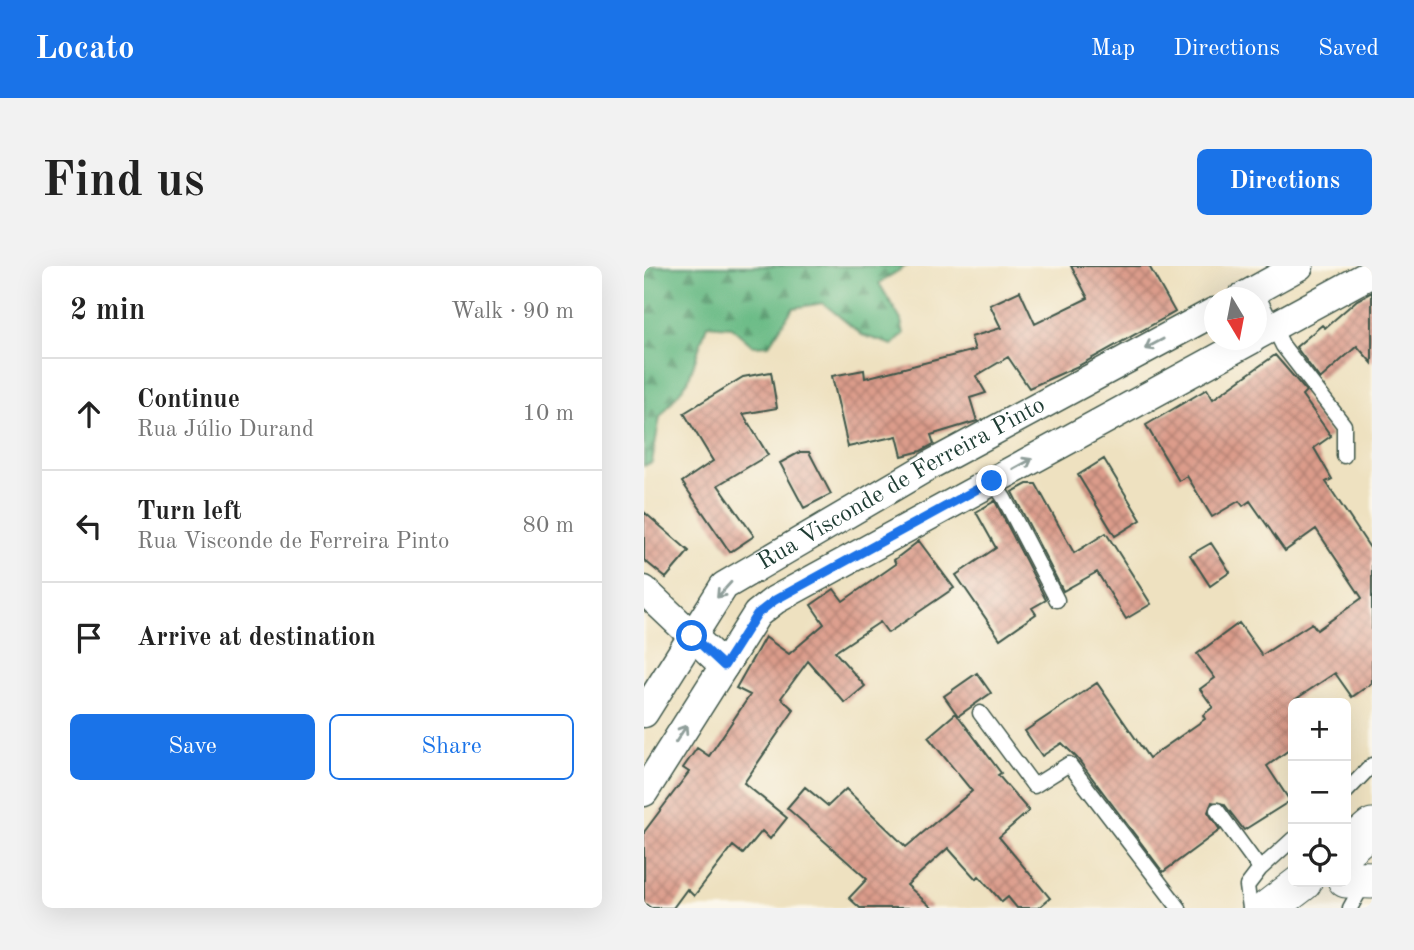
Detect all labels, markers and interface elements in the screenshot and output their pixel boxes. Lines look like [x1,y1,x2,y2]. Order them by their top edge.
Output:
text: Locato [35,33,135,66]
text: Map [1091,37,1135,61]
text: Directions [1173,37,1280,61]
text: Saved [1318,37,1379,61]
button: Directions [1197,149,1372,215]
text: Find us [42,158,205,207]
north arrow [1204,287,1267,350]
text: 2 min [70,296,145,326]
text: Walk · 90 m [451,300,574,323]
one-way arrow [1145,337,1165,351]
text: Continue [137,387,240,413]
street label: Rua Visconde de Ferreira Pinto [754,393,1049,575]
icon: ahead [70,395,108,433]
text: 10 m [523,402,574,425]
text: Rua Júlio Durand [137,418,314,441]
one-way arrow [1012,457,1033,470]
route end [976,465,1007,496]
text: Turn left [137,499,242,525]
icon: left [70,507,108,545]
text: 80 m [523,514,574,537]
text: Rua Visconde de Ferreira Pinto [137,530,449,553]
one-way arrow [716,581,732,599]
icon: arrive [70,619,108,657]
route start [676,620,707,651]
text: Arrive at destination [137,625,376,651]
map controls [1288,698,1351,887]
button: + [1288,698,1351,761]
button: Save [70,714,315,780]
button: Share [329,714,574,780]
one-way arrow [674,725,688,745]
button: − [1288,761,1351,824]
button: locate [1288,824,1351,887]

